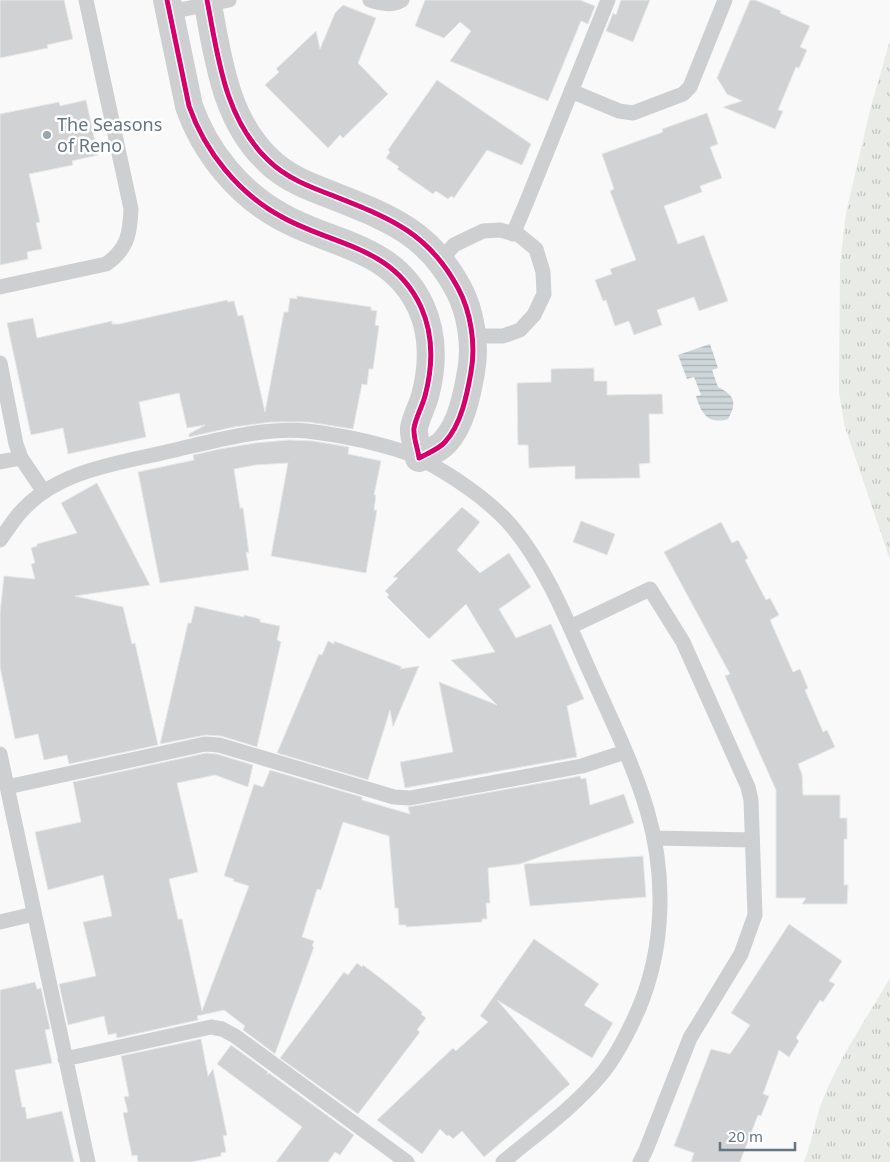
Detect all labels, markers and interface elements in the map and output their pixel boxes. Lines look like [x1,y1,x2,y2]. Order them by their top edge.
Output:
place label: The Seasons of Reno [57,112,162,157]
marker: The Seasons of Reno [41,129,53,141]
scale bar [720,1120,795,1152]
text: 20 m [728,1126,763,1146]

